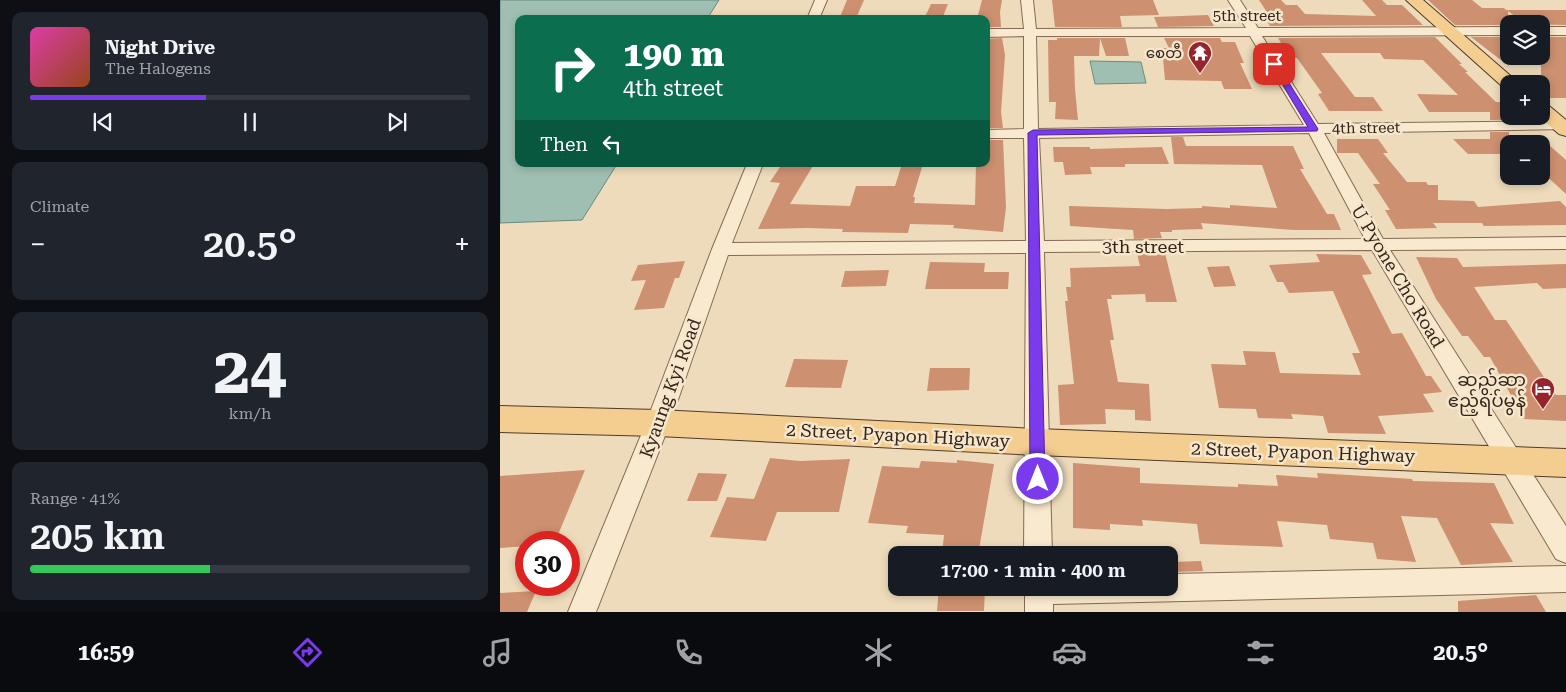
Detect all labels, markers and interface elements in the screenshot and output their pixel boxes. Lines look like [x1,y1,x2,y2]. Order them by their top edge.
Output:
street label: 5th street [1213,7,1282,25]
map controls [1500,15,1550,185]
button: layers [1500,15,1550,65]
text: 190 m [623,34,724,75]
icon: right [540,35,605,100]
text: Night Drive [105,36,215,59]
temple icon: စေတီ [1187,40,1213,74]
place label: စေတီ [1146,43,1182,62]
pin [1253,43,1295,85]
icon: arrive [1260,50,1288,78]
text: The Halogens [105,59,211,78]
button: + [1500,75,1550,125]
text: 4th street [623,76,723,101]
icon: previous [89,108,117,136]
icon: pause [236,108,264,136]
icon: next [383,108,411,136]
street label: 4th street [1332,118,1401,138]
icon: left [598,130,626,158]
text: Then [540,133,588,156]
button: − [1500,135,1550,185]
text: Climate [30,197,89,216]
street label: U Pyone Cho Road [1347,201,1449,352]
text: 20.5° [203,222,297,266]
text: − [30,228,46,261]
text: + [454,228,470,261]
street label: 3th street [1102,236,1184,257]
street label: Kyaung Kyi Road [635,315,705,461]
text: 24 [214,333,286,409]
place label: ဆည်ဆာ ဧည့်ရိပ်မွန် [1448,367,1526,416]
hotel icon: ဆည်ဆာ ဧည့်ရိပ်မွန် [1530,376,1556,410]
text: km/h [229,404,271,423]
street label: 2 Street, Pyapon Highway [786,419,1011,451]
street label: 2 Street, Pyapon Highway [1191,438,1416,466]
position arrow [1011,452,1063,504]
text: Range · 41% [30,489,120,508]
text: 205 km [30,514,165,558]
speed limit sign: 30 [515,531,580,596]
text: 17:00 · 1 min · 400 m [940,559,1126,582]
icon: directions [290,635,325,670]
icon: music [480,635,515,670]
icon: phone [671,635,706,670]
icon: climate [861,635,896,670]
icon: car [1052,635,1087,670]
icon: filters [1243,635,1278,670]
text: 16:59 [78,640,134,665]
text: 20.5° [1433,640,1488,665]

